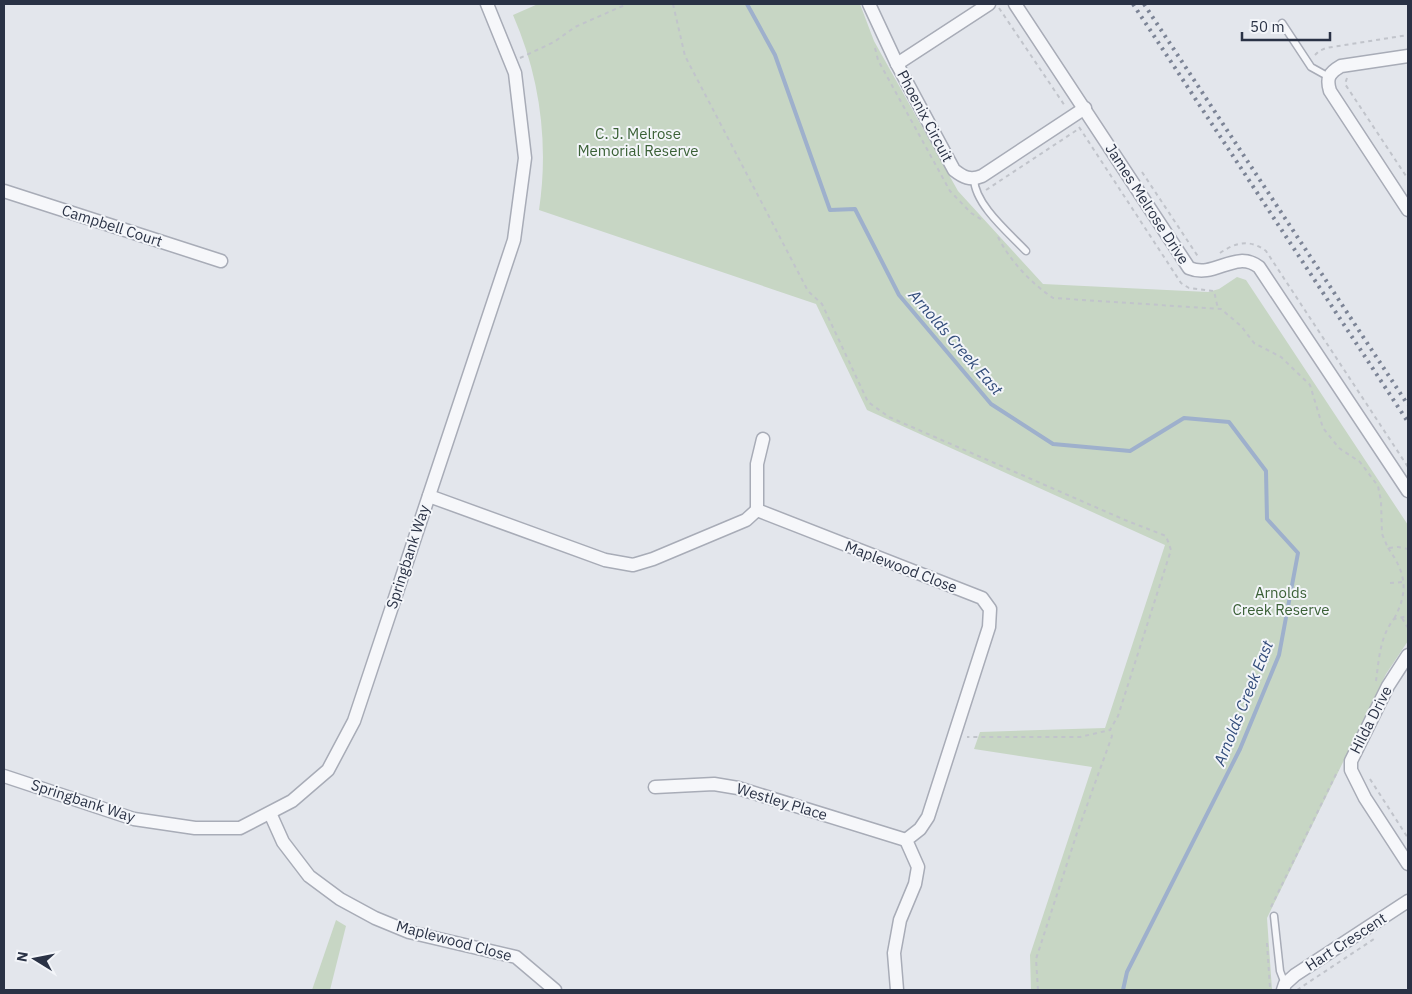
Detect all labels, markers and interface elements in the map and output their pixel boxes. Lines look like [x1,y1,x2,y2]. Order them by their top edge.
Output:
scale bar [1242,10,1330,42]
text: 50 m [1250,17,1285,36]
street label: Phoenix Circuit [893,67,958,165]
park label: C. J. Melrose Memorial Reserve [577,124,699,160]
street label: James Melrose Drive [1101,140,1194,268]
street label: Campbell Court [59,200,165,251]
water label: Arnolds Creek East [904,285,1008,399]
street label: Springbank Way [382,502,433,611]
street label: Maplewood Close [842,536,960,597]
park label: Arnolds Creek Reserve [1233,583,1329,619]
water label: Arnolds Creek East [1208,637,1277,769]
street label: Hilda Drive [1345,683,1396,757]
street label: Springbank Way [29,775,138,826]
street label: Westley Place [734,779,830,824]
street label: Hart Crescent [1302,908,1390,975]
street label: Maplewood Close [394,916,514,965]
north arrow [10,934,60,984]
text: N [12,950,32,963]

